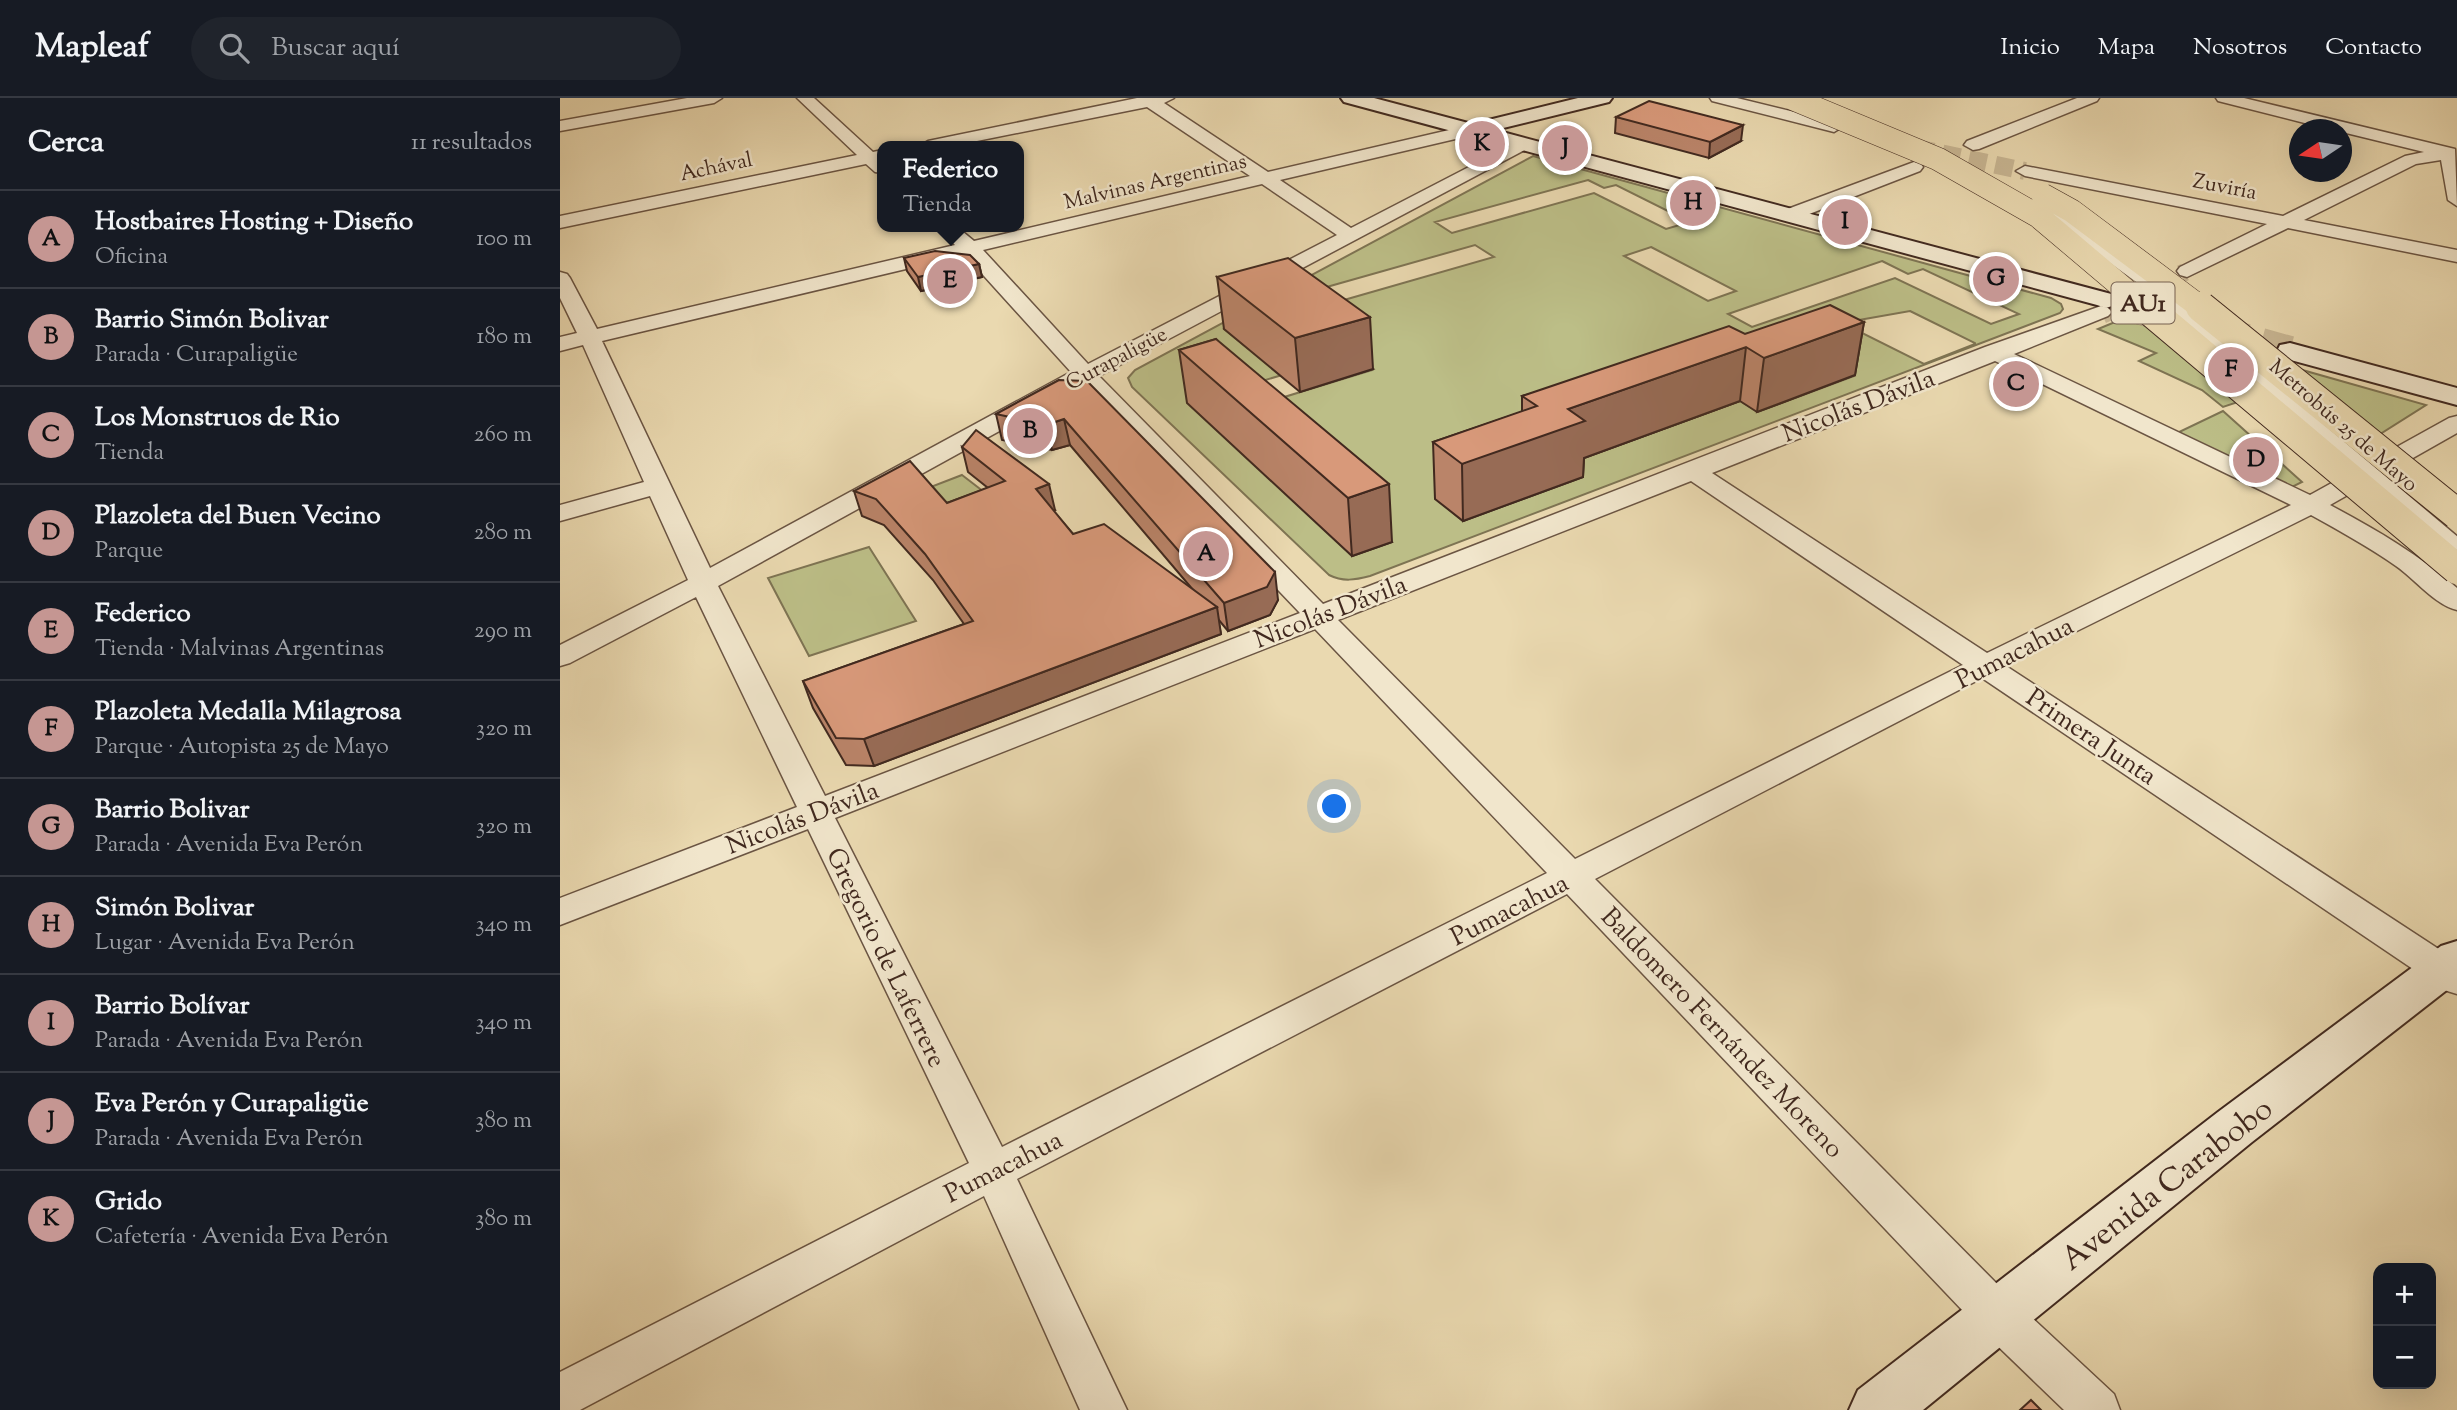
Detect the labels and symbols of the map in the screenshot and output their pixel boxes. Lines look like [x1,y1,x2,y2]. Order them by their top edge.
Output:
pin: K [1459,118,1505,170]
north arrow [2289,119,2352,182]
pin: J [1542,122,1588,174]
street label: Achával [677,146,756,190]
street label: Malvinas Argentinas [1061,147,1250,219]
street label: Zuviría [2190,167,2259,209]
pin: H [1670,177,1716,229]
pin: I [1822,196,1868,248]
pin: G [1973,253,2019,305]
pin: E [927,255,973,307]
road number: AU1 [2112,282,2174,324]
street label: Curapaligüe [1061,320,1173,399]
pin: F [2208,344,2254,396]
street label: Metrobús 25 de Mayo [2262,353,2424,500]
pin: C [1993,358,2039,410]
street label: Nicolás Dávila [1777,361,1941,453]
pin: B [1007,405,1053,457]
pin: D [2233,434,2279,486]
pin: A [1183,528,1229,580]
street label: Nicolás Dávila [1249,567,1413,659]
street label: Pumacahua [1950,609,2081,700]
street label: Primera Junta [2018,681,2163,796]
street label: Nicolás Dávila [721,773,885,865]
your location [1317,789,1351,823]
street label: Gregorio de Laferrere [815,842,954,1074]
street label: Pumacahua [1445,866,1576,957]
street label: Baldomero Fernández Moreno [1591,900,1851,1167]
street label: Avenida Carabobo [2052,1088,2284,1283]
street label: Pumacahua [939,1123,1070,1214]

